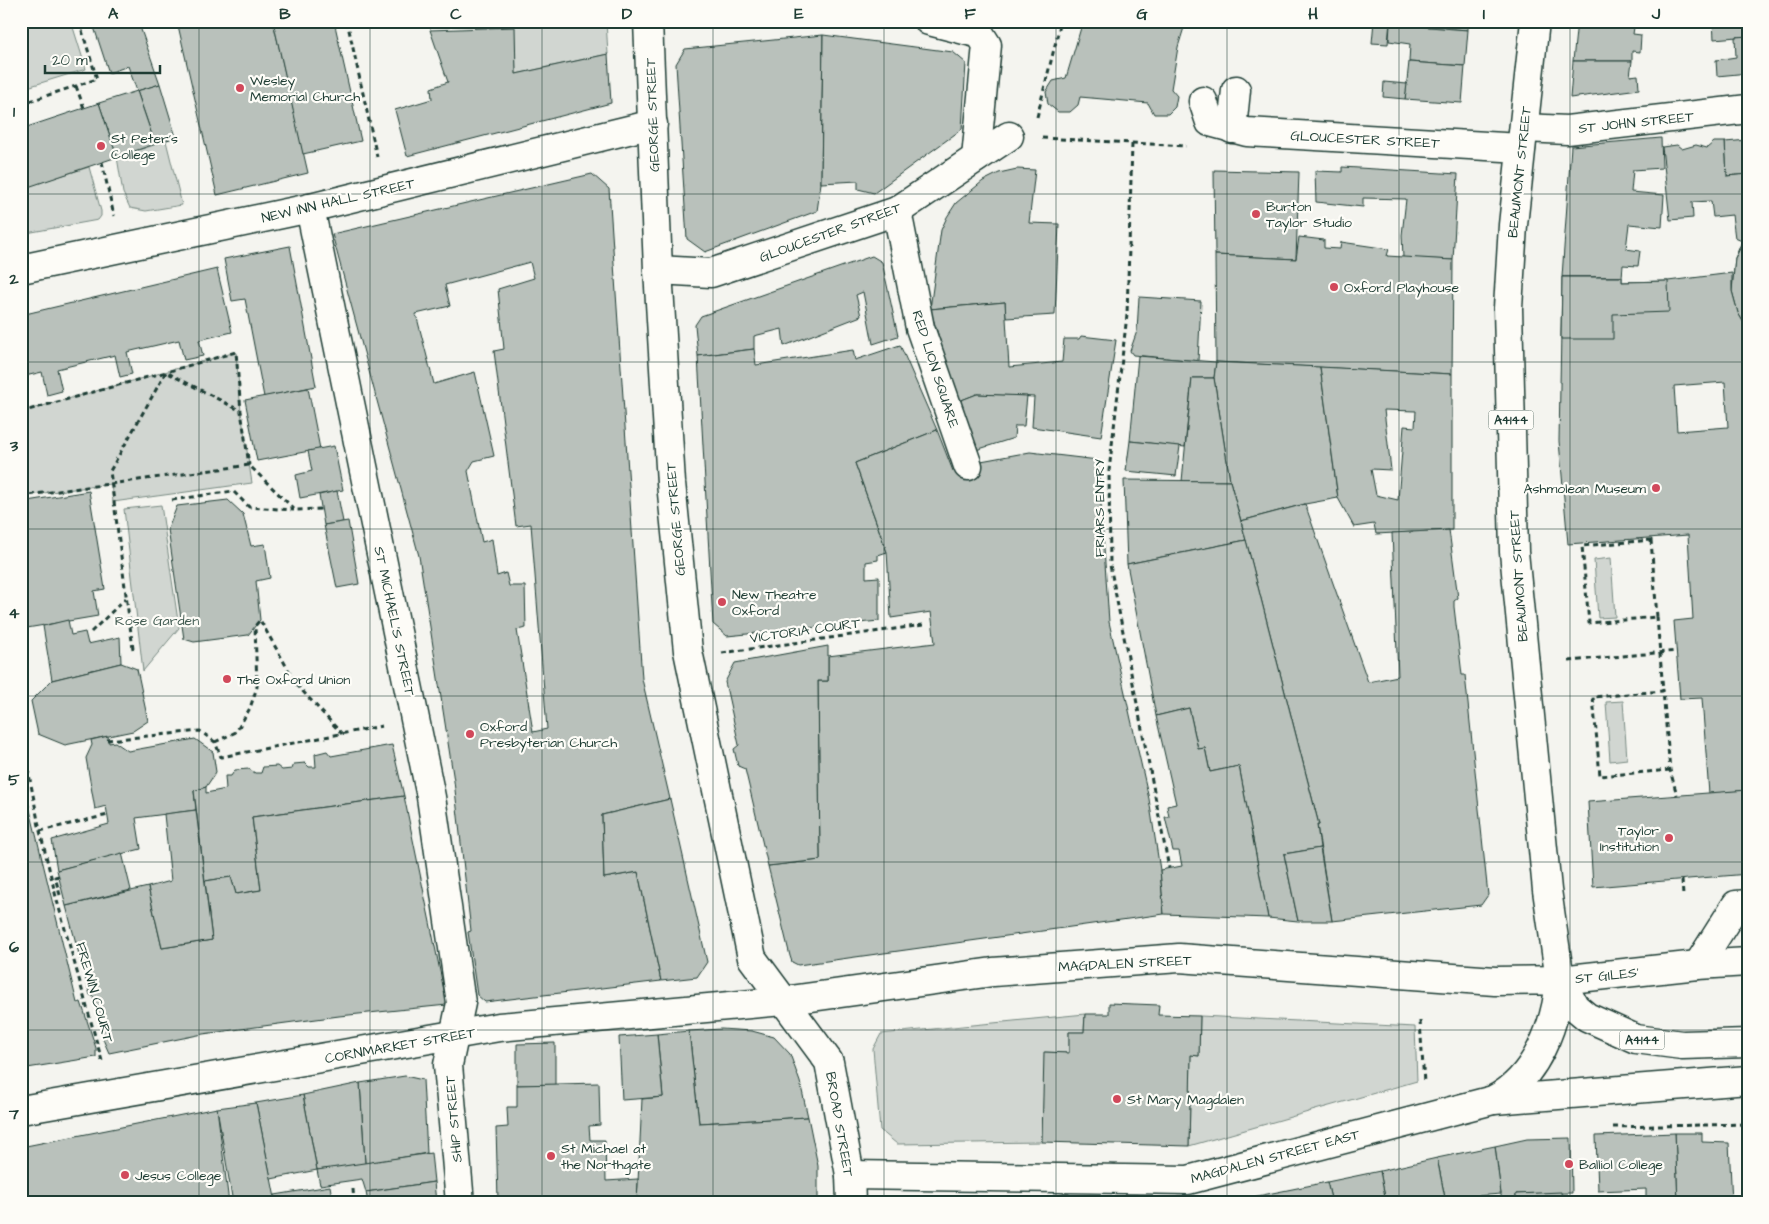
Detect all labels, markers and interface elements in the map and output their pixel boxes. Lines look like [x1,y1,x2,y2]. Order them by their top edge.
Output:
text: A [108,3,119,25]
text: B [279,3,291,25]
text: C [450,3,462,25]
text: D [622,3,633,25]
text: E [794,3,804,25]
text: F [964,3,976,25]
text: G [1136,3,1148,25]
text: H [1308,3,1318,25]
text: I [1483,3,1485,25]
text: J [1651,3,1661,25]
scale bar [45,42,160,74]
text: 20 m [52,50,88,71]
street label: GEORGE STREET [641,57,665,172]
place label: Wesley Memorial Church [250,71,360,107]
marker: Wesley Memorial Church [234,82,246,94]
text: 1 [13,101,16,123]
street label: BEAUMONT STREET [1503,105,1537,239]
street label: ST JOHN STREET [1577,107,1695,139]
street label: GLOUCESTER STREET [1290,126,1440,154]
place label: St Peter's College [111,129,178,165]
marker: St Peter's College [95,140,107,152]
street label: NEW INN HALL STREET [260,174,417,228]
place label: Burton Taylor Studio [1266,197,1352,233]
street label: GLOUCESTER STREET [757,198,904,268]
marker: Burton Taylor Studio [1250,208,1262,220]
text: 2 [8,268,19,290]
place label: Oxford Playhouse [1344,278,1460,298]
marker: Oxford Playhouse [1328,281,1340,293]
street label: RED LION SQUARE [907,308,964,431]
road number: A4144 [1488,410,1534,430]
text: 3 [9,435,19,457]
street label: FRIARS ENTRY [1090,458,1110,557]
street label: GEORGE STREET [661,461,691,577]
place label: Ashmolean Museum [1524,479,1646,499]
marker: Ashmolean Museum [1650,482,1662,494]
street label: BEAUMONT STREET [1504,509,1534,643]
street label: ST MICHAEL'S STREET [368,545,420,698]
place label: New Theatre Oxford [732,585,817,621]
marker: New Theatre Oxford [716,596,728,608]
text: 4 [9,602,20,624]
park label: Rose Garden [115,611,199,631]
street label: VICTORIA COURT [749,613,862,649]
place label: The Oxford Union [237,670,350,690]
marker: The Oxford Union [221,673,233,685]
place label: Oxford Presbyterian Church [480,717,617,753]
marker: Oxford Presbyterian Church [464,728,476,740]
text: 5 [8,769,20,791]
place label: Taylor Institution [1600,821,1659,857]
marker: Taylor Institution [1663,832,1675,844]
text: 6 [9,936,19,958]
street label: FREWIN COURT [70,940,118,1045]
street label: MAGDALEN STREET [1058,951,1193,977]
street label: ST GILES' [1574,963,1640,989]
street label: CORNMARKET STREET [323,1023,477,1069]
road number: A4144 [1620,1030,1664,1050]
street label: BROAD STREET [820,1070,858,1178]
street label: SHIP STREET [440,1074,468,1163]
place label: St Mary Magdalen [1127,1090,1244,1110]
marker: St Mary Magdalen [1111,1093,1123,1105]
text: 7 [8,1103,19,1125]
street label: MAGDALEN STREET EAST [1189,1125,1362,1189]
place label: St Michael at the Northgate [561,1139,652,1175]
marker: St Michael at the Northgate [545,1150,557,1162]
place label: Balliol College [1579,1155,1663,1175]
marker: Balliol College [1563,1158,1575,1170]
place label: Jesus College [135,1166,222,1186]
marker: Jesus College [119,1169,131,1181]

